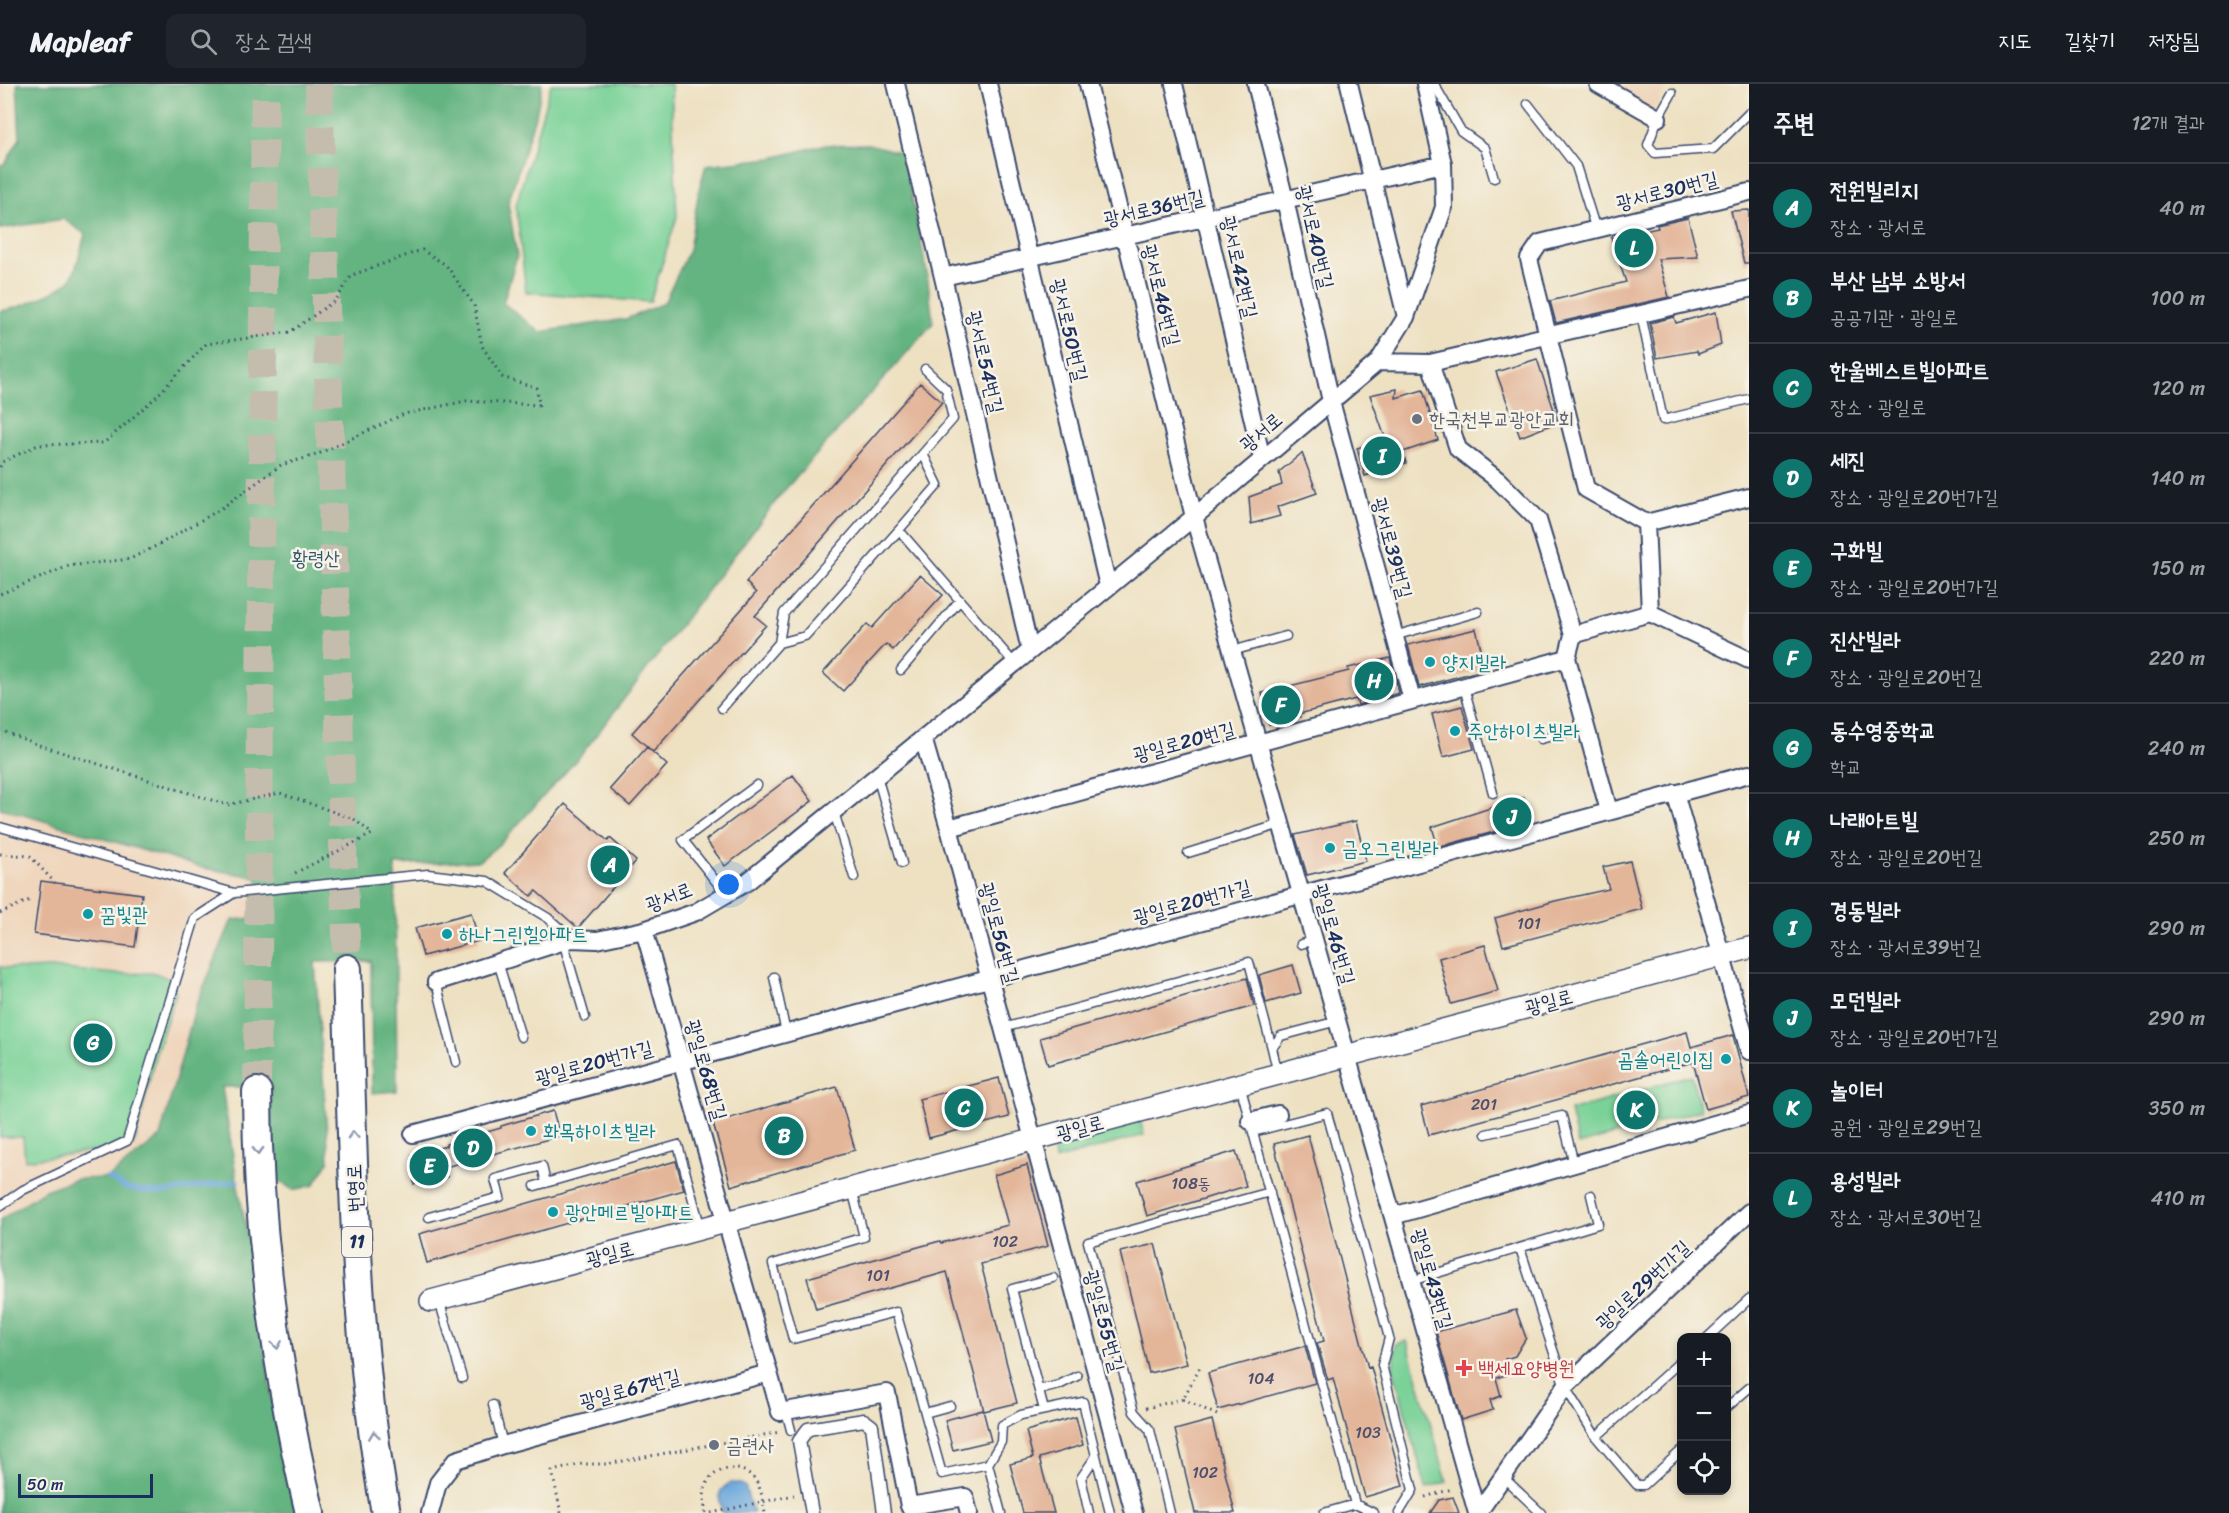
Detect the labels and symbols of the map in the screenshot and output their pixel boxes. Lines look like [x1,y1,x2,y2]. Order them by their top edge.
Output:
street label: 광서로30번길 [1612,161,1722,221]
street label: 광서로36번길 [1100,179,1208,237]
street label: 광서로40번길 [1286,182,1344,292]
street label: 광서로42번길 [1210,212,1268,322]
pin: L [1614,226,1654,270]
street label: 광서로46번길 [1131,240,1191,350]
street label: 광서로50번길 [1040,275,1098,385]
street label: 광서로54번길 [956,307,1014,417]
place label: 한국천부교광안교회 [1429,402,1574,437]
street label: 광서로 [1231,403,1291,461]
marker: 한국천부교광안교회 [1410,412,1424,426]
pin: I [1362,434,1402,478]
street label: 광서로39번길 [1362,493,1422,603]
park label: 황령산 [292,541,340,576]
place label: 양지빌라 [1442,645,1506,680]
marker: 양지빌라 [1423,655,1437,669]
pin: H [1354,658,1394,704]
pin: F [1262,682,1300,728]
street label: 광일로20번길 [1129,712,1239,772]
place label: 주안하이츠빌라 [1467,714,1580,749]
marker: 주안하이츠빌라 [1448,724,1462,738]
pin: J [1492,794,1532,840]
place label: 금오그린빌라 [1342,831,1439,866]
marker: 금오그린빌라 [1323,841,1337,855]
pin: A [590,842,630,888]
street label: 광일로20번가길 [1129,869,1255,935]
your location [714,870,743,899]
street label: 광서로 [640,872,698,922]
street label: 광일로56번길 [969,878,1029,988]
street label: 광일로46번길 [1303,879,1365,989]
place label: 꿈빛관 [100,897,148,932]
marker: 꿈빛관 [81,907,95,921]
house number: 101 [1517,909,1541,938]
place label: 하나그린힐아파트 [459,917,588,952]
marker: 하나그린힐아파트 [440,927,454,941]
street label: 광일로 [1521,979,1577,1025]
street label: 광일로68번길 [675,1015,737,1125]
pin: G [74,1020,112,1066]
street label: 광일로20번가길 [531,1030,657,1096]
place label: 곰솔어린이집 [1617,1042,1714,1077]
marker: 곰솔어린이집 [1719,1052,1733,1066]
pin: C [944,1086,984,1130]
pin: K [1616,1088,1656,1132]
house number: 201 [1471,1090,1497,1119]
street label: 광일로 [1052,1105,1108,1151]
place label: 화목하이츠빌라 [543,1114,656,1149]
pin: B [764,1114,804,1158]
marker: 화목하이츠빌라 [524,1124,538,1138]
pin: D [454,1126,492,1170]
one-way arrow [346,1131,359,1140]
pin: E [410,1144,448,1188]
one-way arrow [251,1146,264,1155]
street label: 번영로 [337,1163,373,1213]
house number: 108동 [1171,1169,1211,1198]
place label: 광안메르빌아파트 [565,1195,694,1230]
marker: 광안메르빌아파트 [546,1205,560,1219]
street label: 광일로43번길 [1401,1224,1463,1334]
road number: 11 [342,1227,372,1257]
house number: 102 [992,1227,1018,1256]
street label: 광일로 [582,1231,638,1277]
street label: 광일로29번가길 [1587,1231,1699,1339]
house number: 101 [866,1261,890,1290]
street label: 광일로55번길 [1074,1266,1134,1376]
one-way arrow [270,1340,282,1349]
place label: 백세요양병원 [1478,1351,1575,1386]
street label: 광일로67번길 [576,1359,684,1419]
marker: 백세요양병원 [1455,1359,1473,1377]
house number: 104 [1248,1364,1274,1393]
house number: 103 [1355,1418,1381,1447]
place label: 금련사 [726,1428,774,1463]
one-way arrow [368,1430,380,1439]
marker: 금련사 [707,1438,721,1452]
house number: 102 [1192,1458,1218,1487]
scale bar [18,1471,153,1498]

